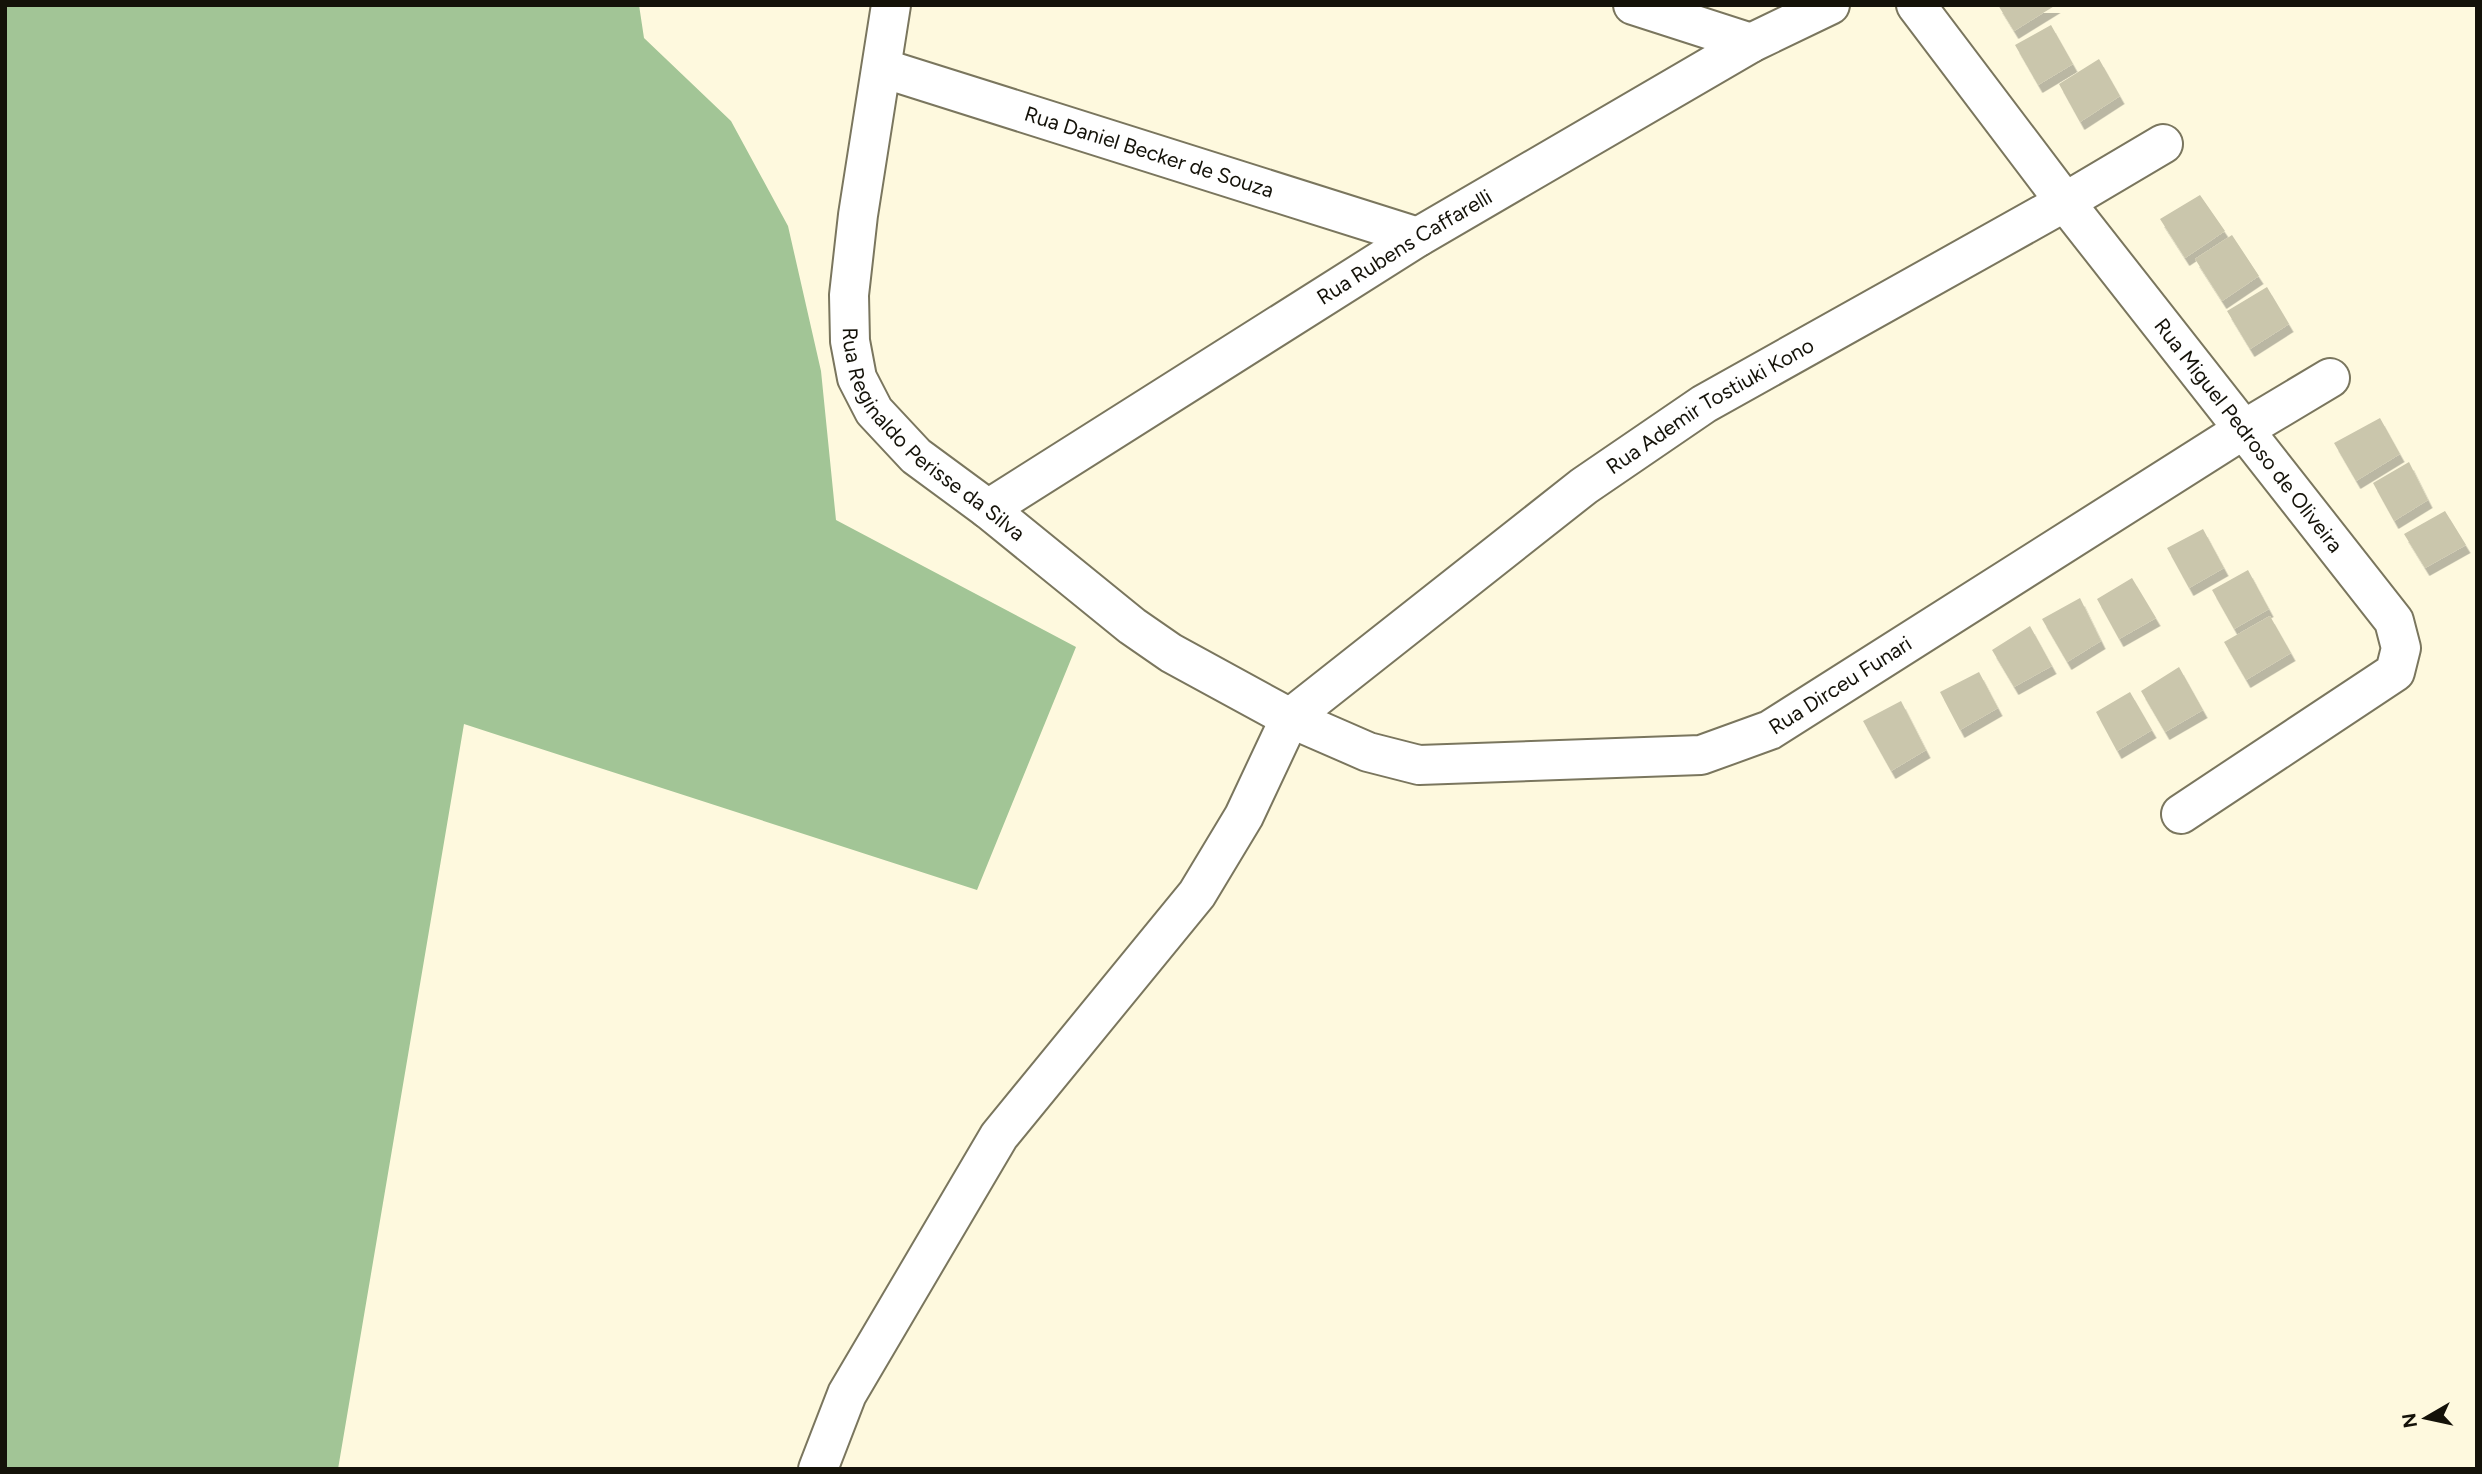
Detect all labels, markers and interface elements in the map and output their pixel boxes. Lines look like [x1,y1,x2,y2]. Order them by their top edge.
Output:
street label: Rua Daniel Becker de Souza [1021,101,1277,203]
street label: Rua Rubens Caffarelli [1312,184,1496,310]
street label: Rua Miguel Pedroso de Oliveira [2149,313,2348,557]
street label: Rua Reginaldo Perisse da Silva [838,327,1030,546]
street label: Rua Ademir Tostiuki Kono [1601,332,1818,479]
street label: Rua Dirceu Funari [1764,630,1916,740]
north arrow [2391,1383,2461,1453]
text: N [2397,1412,2422,1430]

